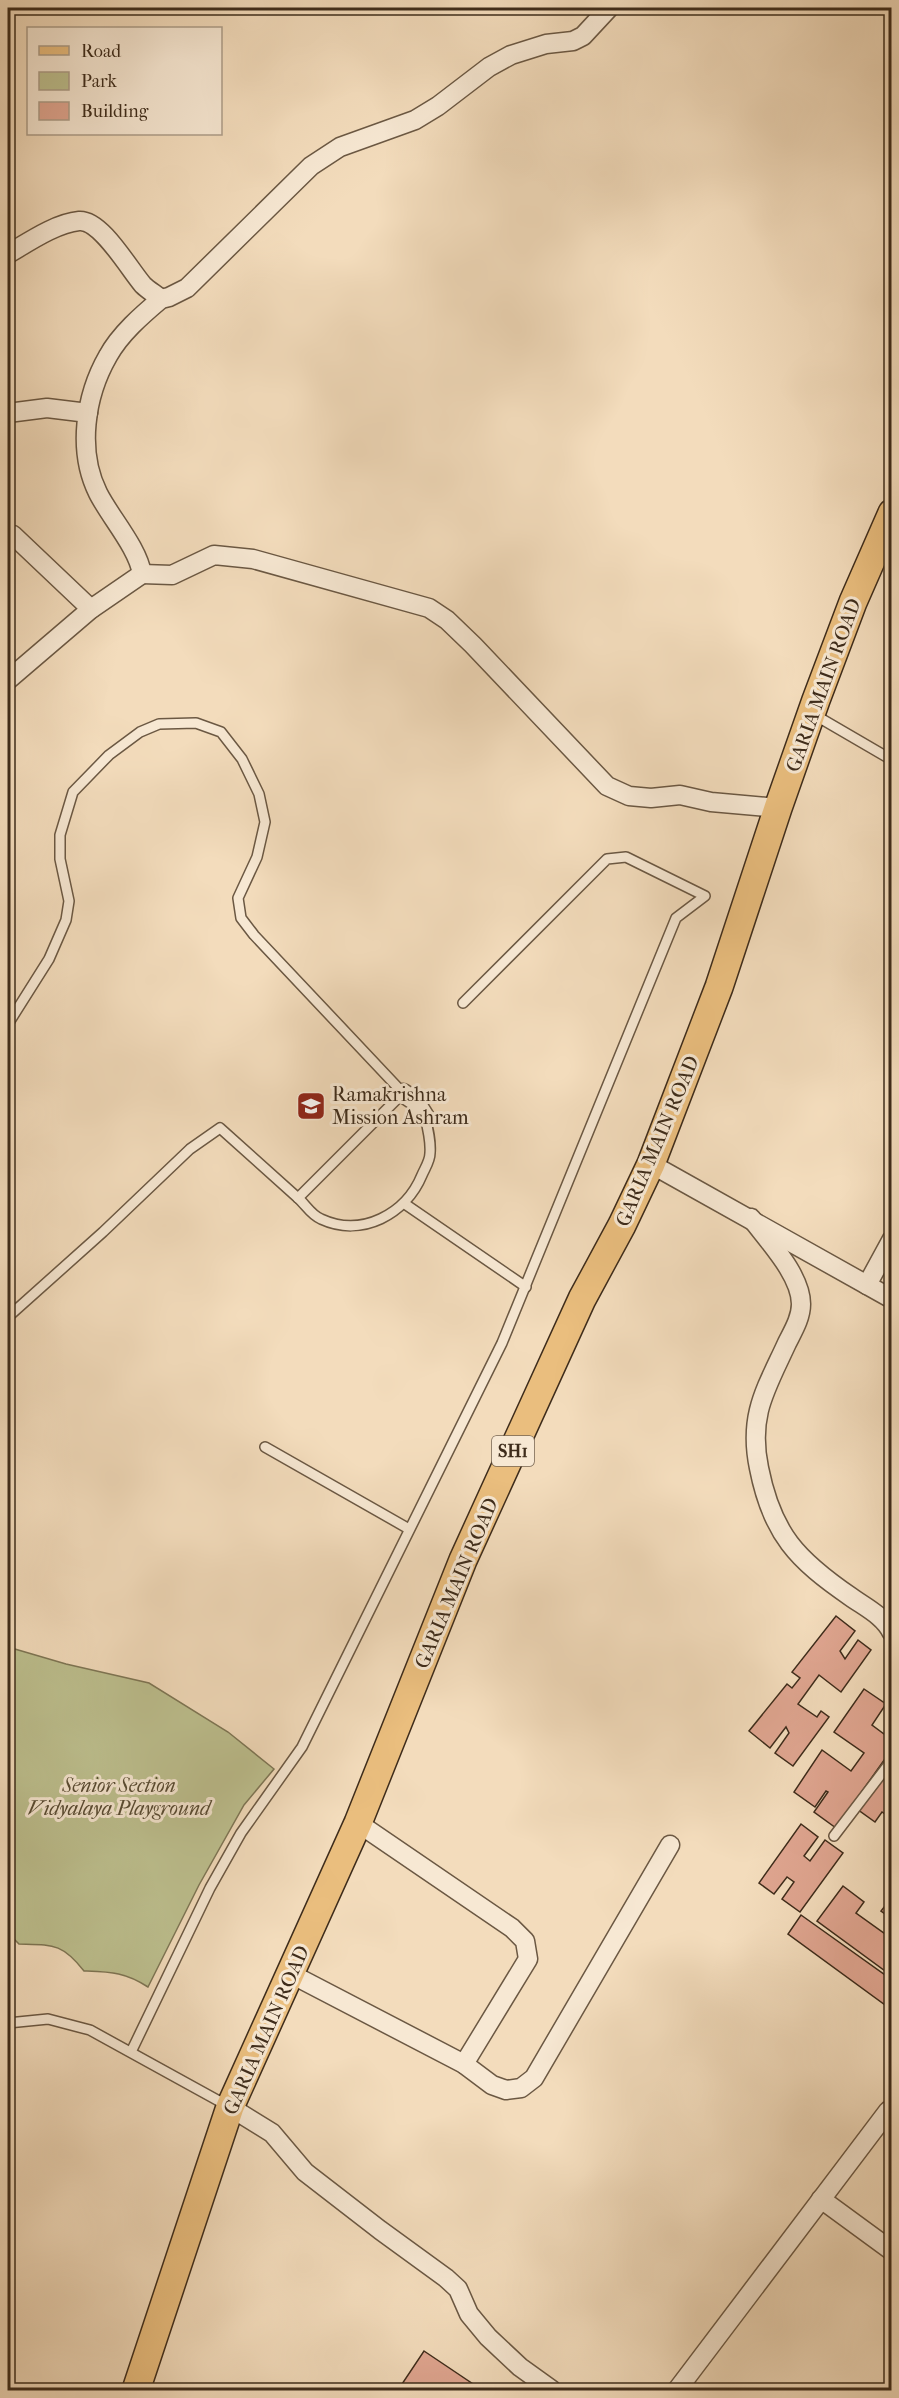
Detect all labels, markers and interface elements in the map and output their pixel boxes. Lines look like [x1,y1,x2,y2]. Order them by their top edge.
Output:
legend [27,27,222,135]
text: Road [81,41,121,62]
text: Park [81,71,118,92]
text: Building [81,101,149,122]
street label: GARIA MAIN ROAD [781,595,866,775]
street label: GARIA MAIN ROAD [611,1053,704,1230]
place label: Ramakrishna Mission Ashram [332,1083,469,1129]
school or university icon: Ramakrishna Mission Ashram [295,1090,327,1122]
road number: SH1 [492,1436,534,1466]
street label: GARIA MAIN ROAD [410,1495,503,1672]
park label: Senior Section Vidyalaya Playground [28,1774,213,1820]
street label: GARIA MAIN ROAD [219,1942,314,2118]

